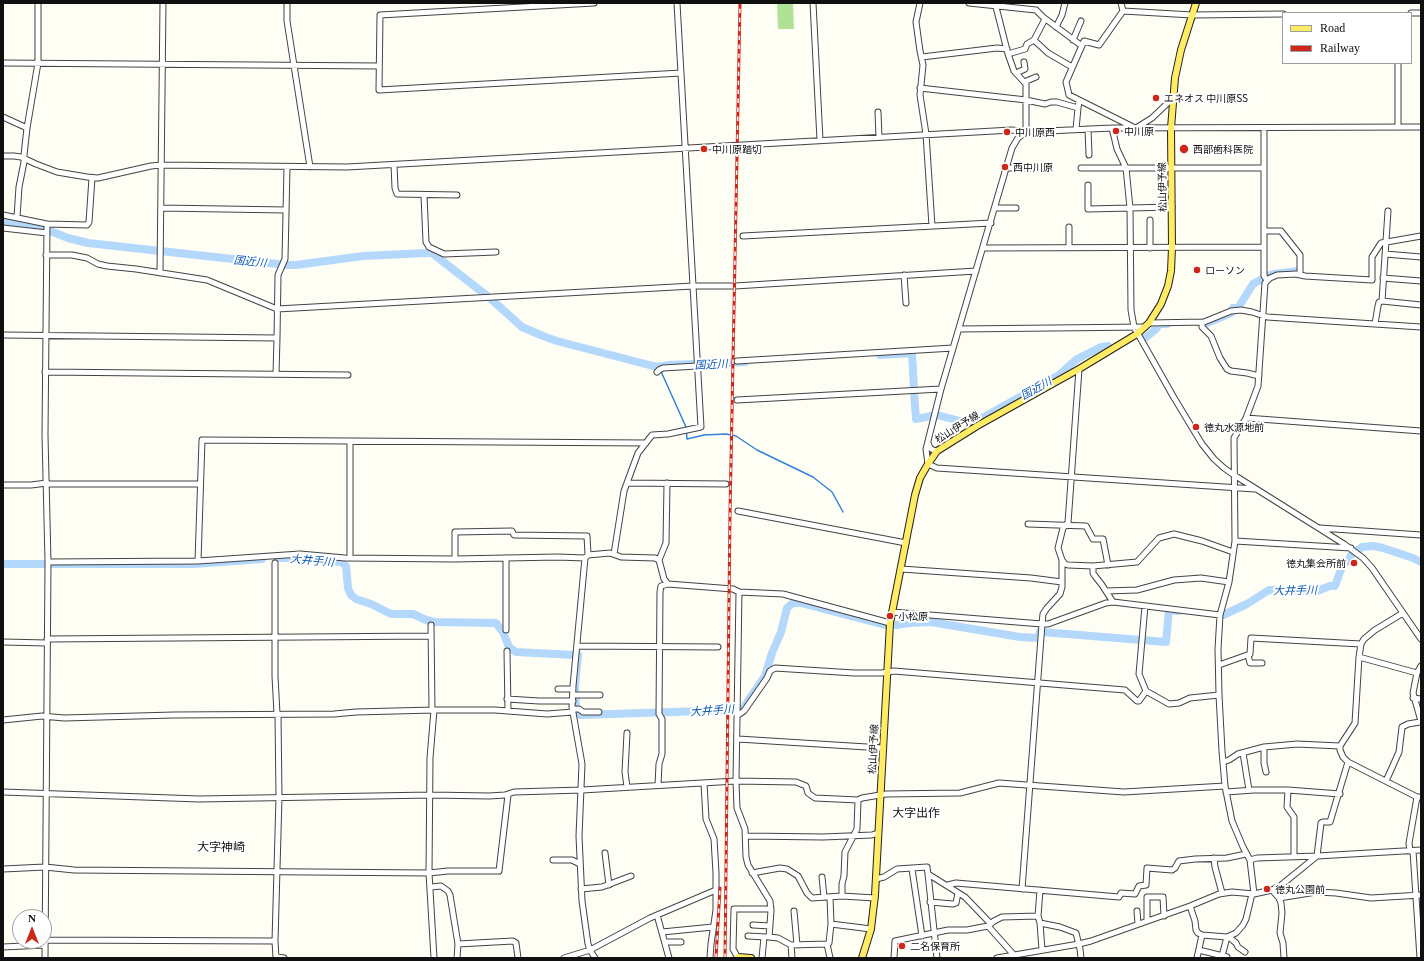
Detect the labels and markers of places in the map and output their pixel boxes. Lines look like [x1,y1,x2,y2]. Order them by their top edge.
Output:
place label: エネオス 中川原SS [1164,92,1248,104]
marker: エネオス 中川原SS [1151,93,1161,103]
place label: 中川原 [1124,125,1154,137]
place label: 中川原西 [1015,126,1055,138]
marker: 中川原 [1111,126,1121,136]
marker: 中川原西 [1002,127,1012,137]
place label: 中川原踏切 [712,143,762,155]
marker: 西部歯科医院 [1178,143,1190,155]
place label: 西部歯科医院 [1193,143,1253,155]
marker: 中川原踏切 [699,144,709,154]
place label: 西中川原 [1013,161,1053,173]
marker: 西中川原 [1000,162,1010,172]
place label: ローソン [1205,264,1245,276]
marker: ローソン [1192,265,1202,275]
place label: 徳丸水源地前 [1204,421,1264,433]
marker: 徳丸水源地前 [1191,422,1201,432]
place label: 徳丸集会所前 [1286,557,1346,569]
marker: 徳丸集会所前 [1349,558,1359,568]
place label: 小松原 [898,610,928,622]
marker: 小松原 [885,611,895,621]
place label: 徳丸公園前 [1275,883,1325,895]
marker: 徳丸公園前 [1262,884,1272,894]
place label: 二名保育所 [910,940,960,952]
marker: 二名保育所 [897,941,907,951]

